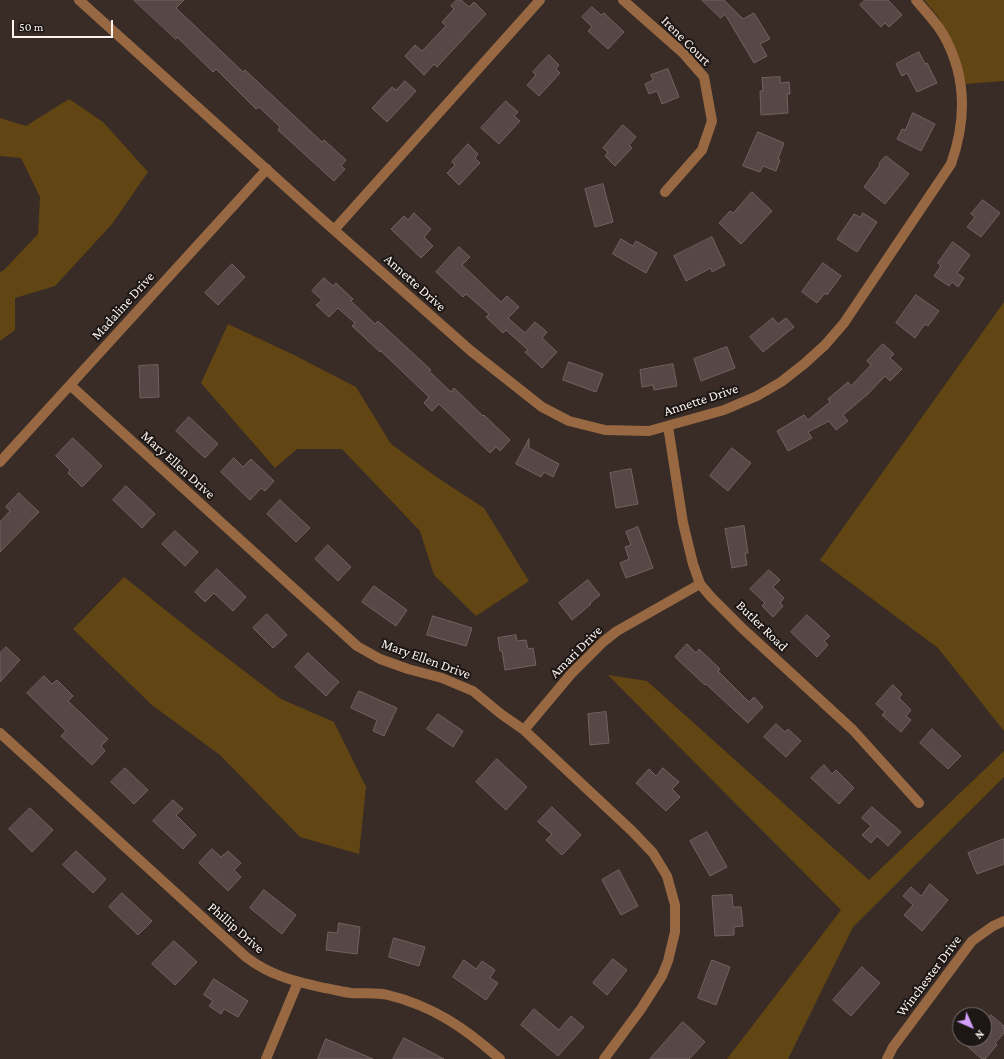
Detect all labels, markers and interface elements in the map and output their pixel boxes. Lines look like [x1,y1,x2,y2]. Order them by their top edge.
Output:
scale bar [14,12,115,38]
street label: Irene Court [658,13,714,69]
text: 50 m [19,20,43,34]
street label: Annette Drive [381,251,449,315]
street label: Madaline Drive [88,268,158,344]
street label: Annette Drive [662,380,740,420]
street label: Mary Ellen Drive [137,427,219,503]
street label: Butler Road [733,597,791,655]
street label: Amari Drive [546,622,606,682]
street label: Mary Ellen Drive [379,635,473,683]
street label: Phillip Drive [204,899,268,957]
street label: Winchester Drive [893,932,965,1020]
north arrow [952,1007,992,1047]
text: N [973,1028,987,1042]

